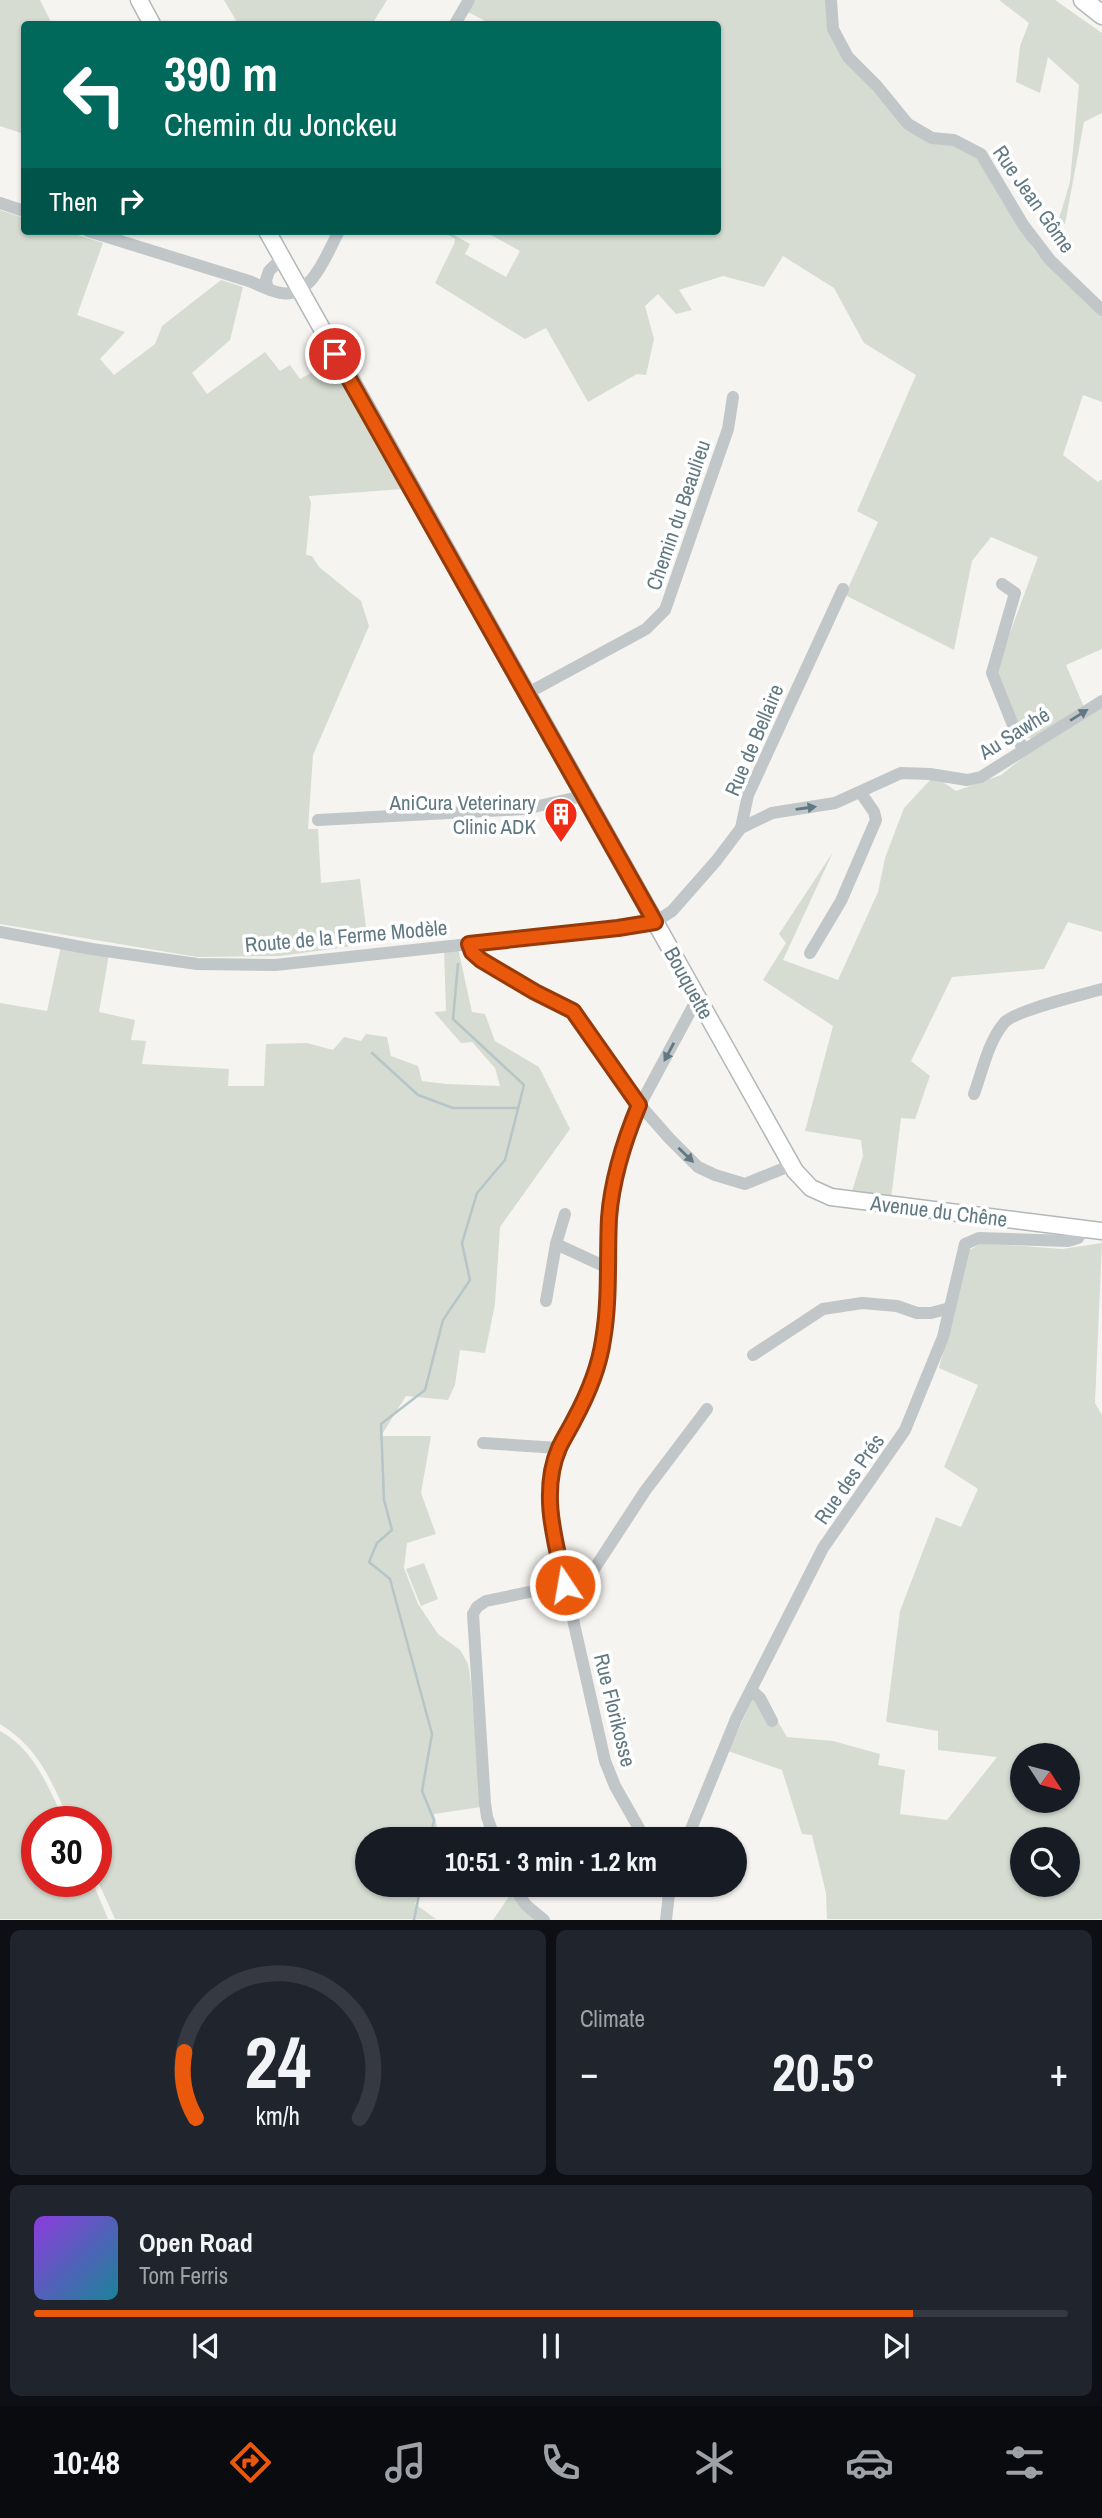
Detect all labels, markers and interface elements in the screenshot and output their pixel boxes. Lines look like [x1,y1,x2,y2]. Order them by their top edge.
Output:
text: 390 m [164,40,278,106]
icon: left [49,49,140,140]
text: Chemin du Jonckeu [164,103,397,146]
street label: Rue Jean Gôme [986,139,1082,259]
icon: right [112,182,150,220]
text: Then [49,184,98,219]
pin [305,324,365,384]
icon: arrive [316,335,354,373]
street label: Chemin du Beaulieu [639,436,717,594]
street label: Rue de Bellaire [717,680,791,800]
street label: Au Sawhé [972,700,1055,767]
one-way arrow [1069,709,1089,722]
place label: AniCura Veterinary Clinic ADK [389,788,537,841]
building icon: AniCura Veterinary Clinic ADK [542,795,580,844]
one-way arrow [795,802,817,813]
street label: Route de la Ferme Modèle [244,913,448,959]
street label: Bouquette [657,942,721,1024]
one-way arrow [663,1042,675,1062]
one-way arrow [677,1146,694,1162]
street label: Avenue du Chêne [868,1188,1009,1234]
street label: Rue des Prés [807,1428,891,1530]
position arrow [528,1548,602,1622]
street label: Rue Florikosse [587,1650,643,1770]
north arrow [1010,1743,1080,1813]
map controls [1010,1743,1080,1897]
speed limit sign: 30 [21,1806,112,1897]
button: search [1010,1827,1080,1897]
text: 10:51 · 3 min · 1.2 km [445,1844,657,1879]
text: Climate [580,2003,645,2034]
text: 24 [245,2014,311,2112]
text: 20.5° [772,2037,876,2107]
text: − [580,2047,598,2098]
text: + [1050,2047,1068,2098]
text: km/h [256,2099,300,2133]
text: Open Road [139,2225,253,2260]
text: Tom Ferris [139,2260,228,2291]
icon: previous [187,2327,225,2365]
icon: pause [532,2327,570,2365]
icon: next [877,2327,915,2365]
icon: directions [226,2438,275,2487]
icon: music [381,2438,430,2487]
icon: phone [536,2438,585,2487]
icon: climate [690,2438,739,2487]
icon: car [845,2438,894,2487]
icon: filters [1000,2438,1049,2487]
text: 10:48 [53,2441,120,2484]

